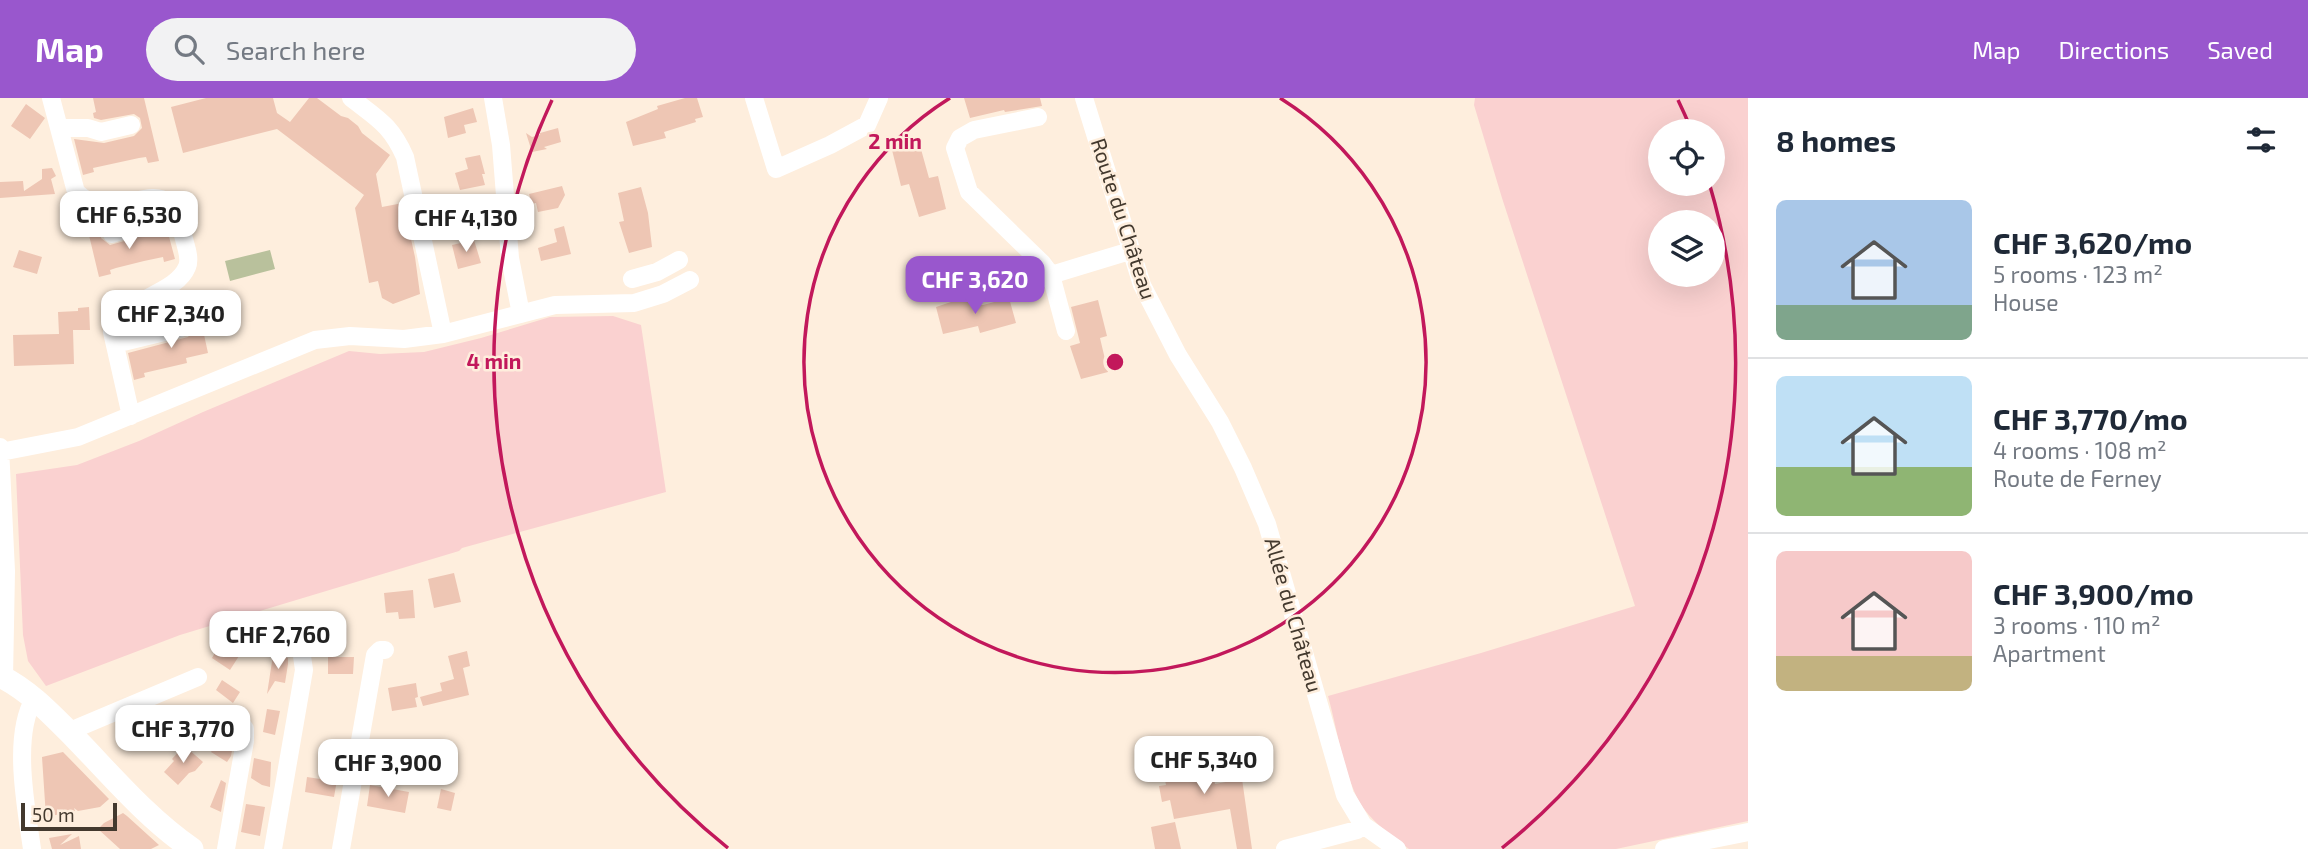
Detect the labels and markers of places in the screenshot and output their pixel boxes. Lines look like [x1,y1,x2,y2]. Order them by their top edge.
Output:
pin: CHF 6,530 [49,192,209,251]
pin: CHF 4,130 [386,194,546,254]
pin: CHF 3,620 [895,256,1055,316]
pin: CHF 2,340 [91,290,251,350]
centre of rings [1103,350,1127,374]
pin: CHF 2,760 [198,612,358,671]
pin: CHF 3,770 [103,706,263,765]
pin: CHF 5,340 [1124,736,1284,796]
pin: CHF 3,900 [308,740,468,799]

